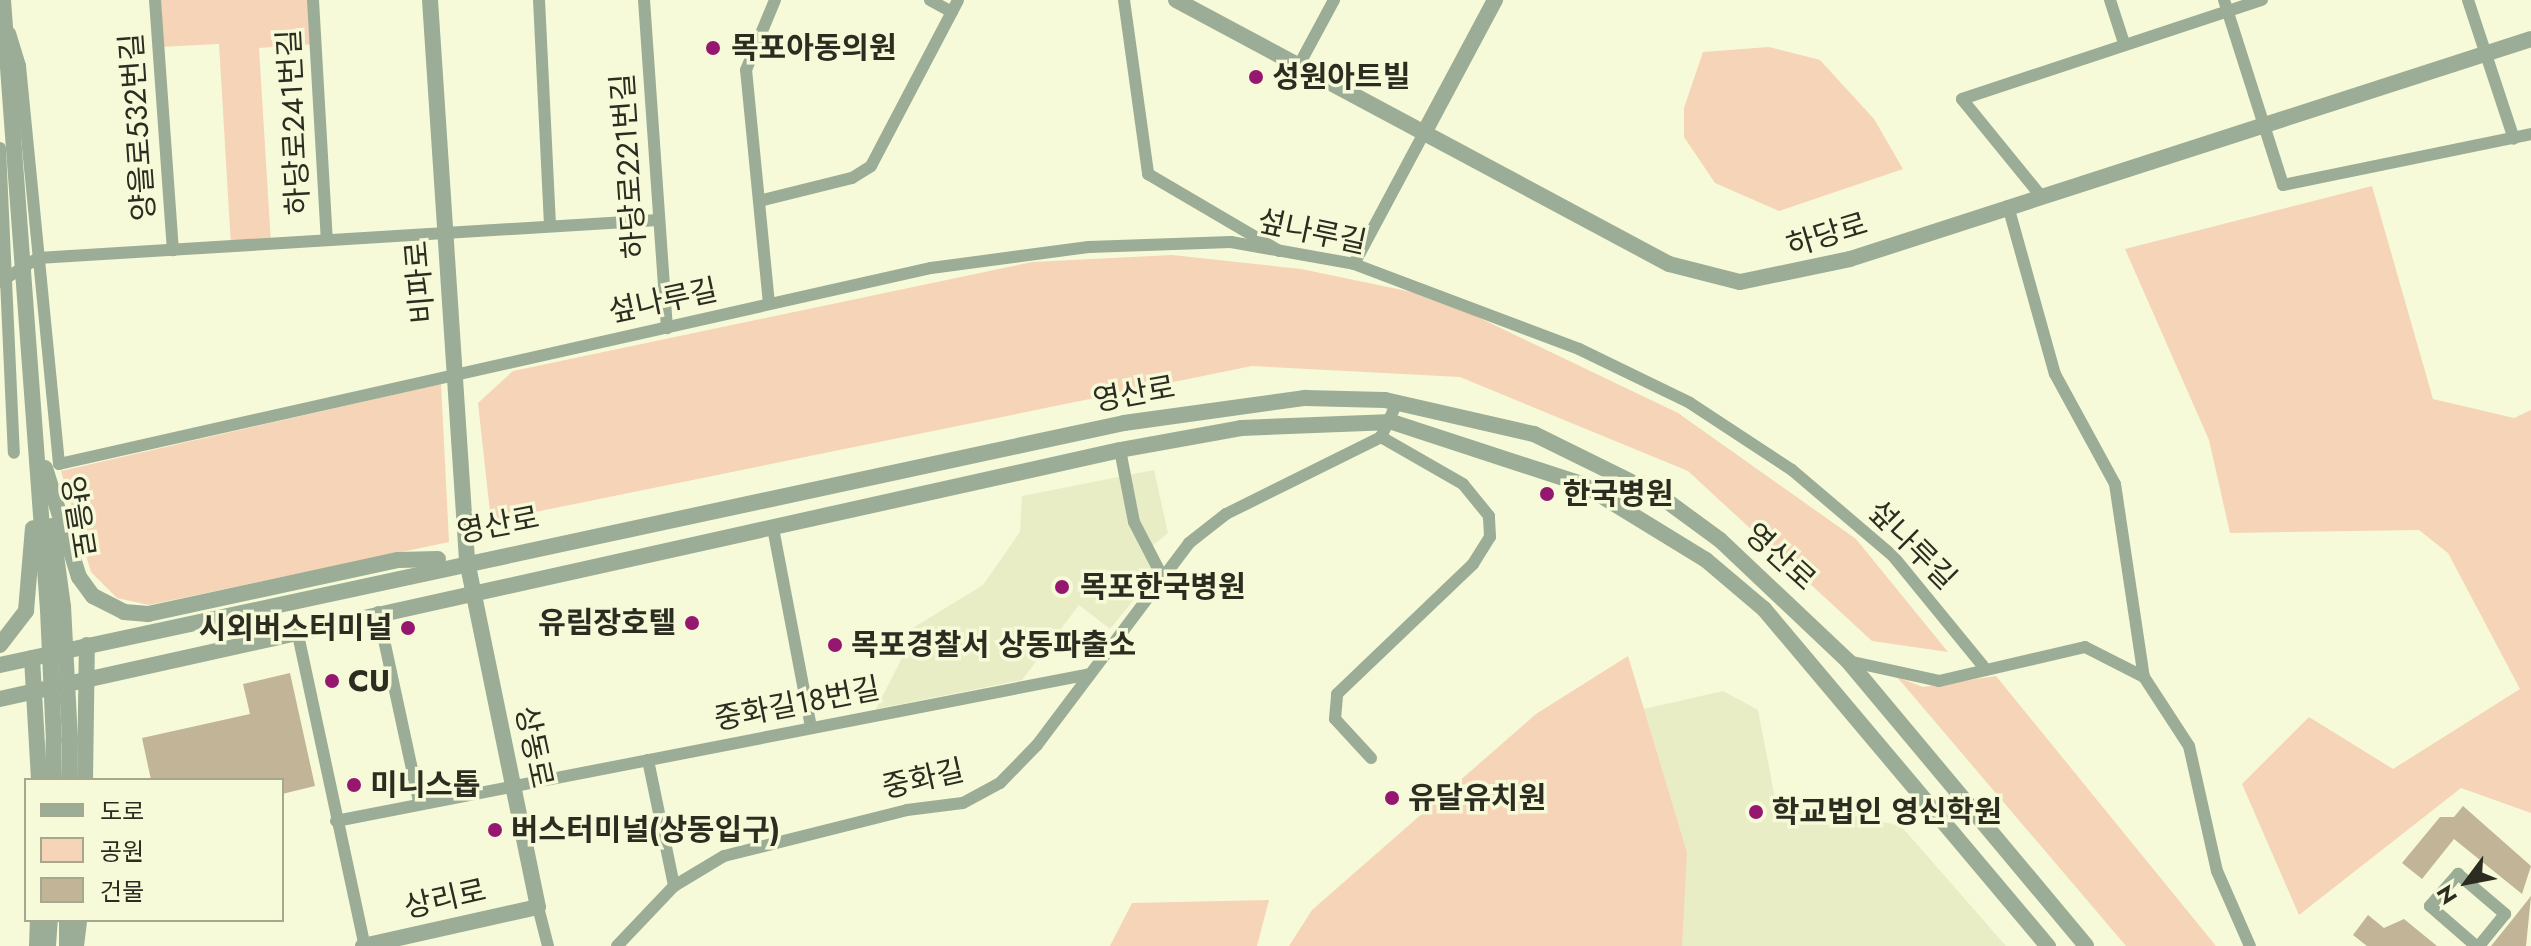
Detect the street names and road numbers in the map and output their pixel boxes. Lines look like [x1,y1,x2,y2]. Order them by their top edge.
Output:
street label: 하당로241번길 [271,28,317,216]
street label: 양을로532번길 [113,32,163,222]
street label: 하당로221번길 [605,72,653,260]
street label: 섶나루길 [1254,203,1370,261]
street label: 하당로 [1782,206,1872,264]
street label: 비파로 [398,239,442,325]
street label: 섶나루길 [605,272,721,330]
street label: 영산로 [1090,369,1178,419]
street label: 양을로 [54,473,102,561]
street label: 섶나루길 [1860,493,1964,597]
street label: 영산로 [454,499,542,551]
street label: 영산로 [1737,516,1823,598]
street label: 중화길18번길 [711,670,883,738]
street label: 상동로 [508,703,560,791]
street label: 중화길 [879,752,967,806]
street label: 상리로 [401,872,489,926]

